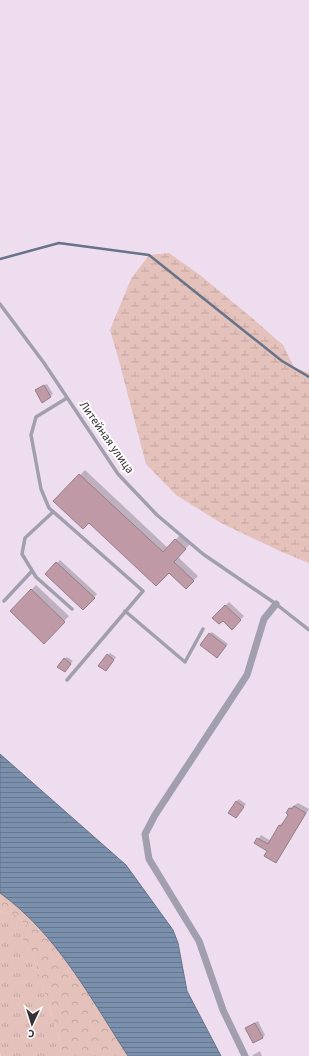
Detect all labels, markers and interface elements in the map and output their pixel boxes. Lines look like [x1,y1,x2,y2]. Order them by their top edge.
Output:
street label: Литейная улица [75,397,138,477]
north arrow [12,1004,52,1044]
text: С [27,1026,35,1041]

